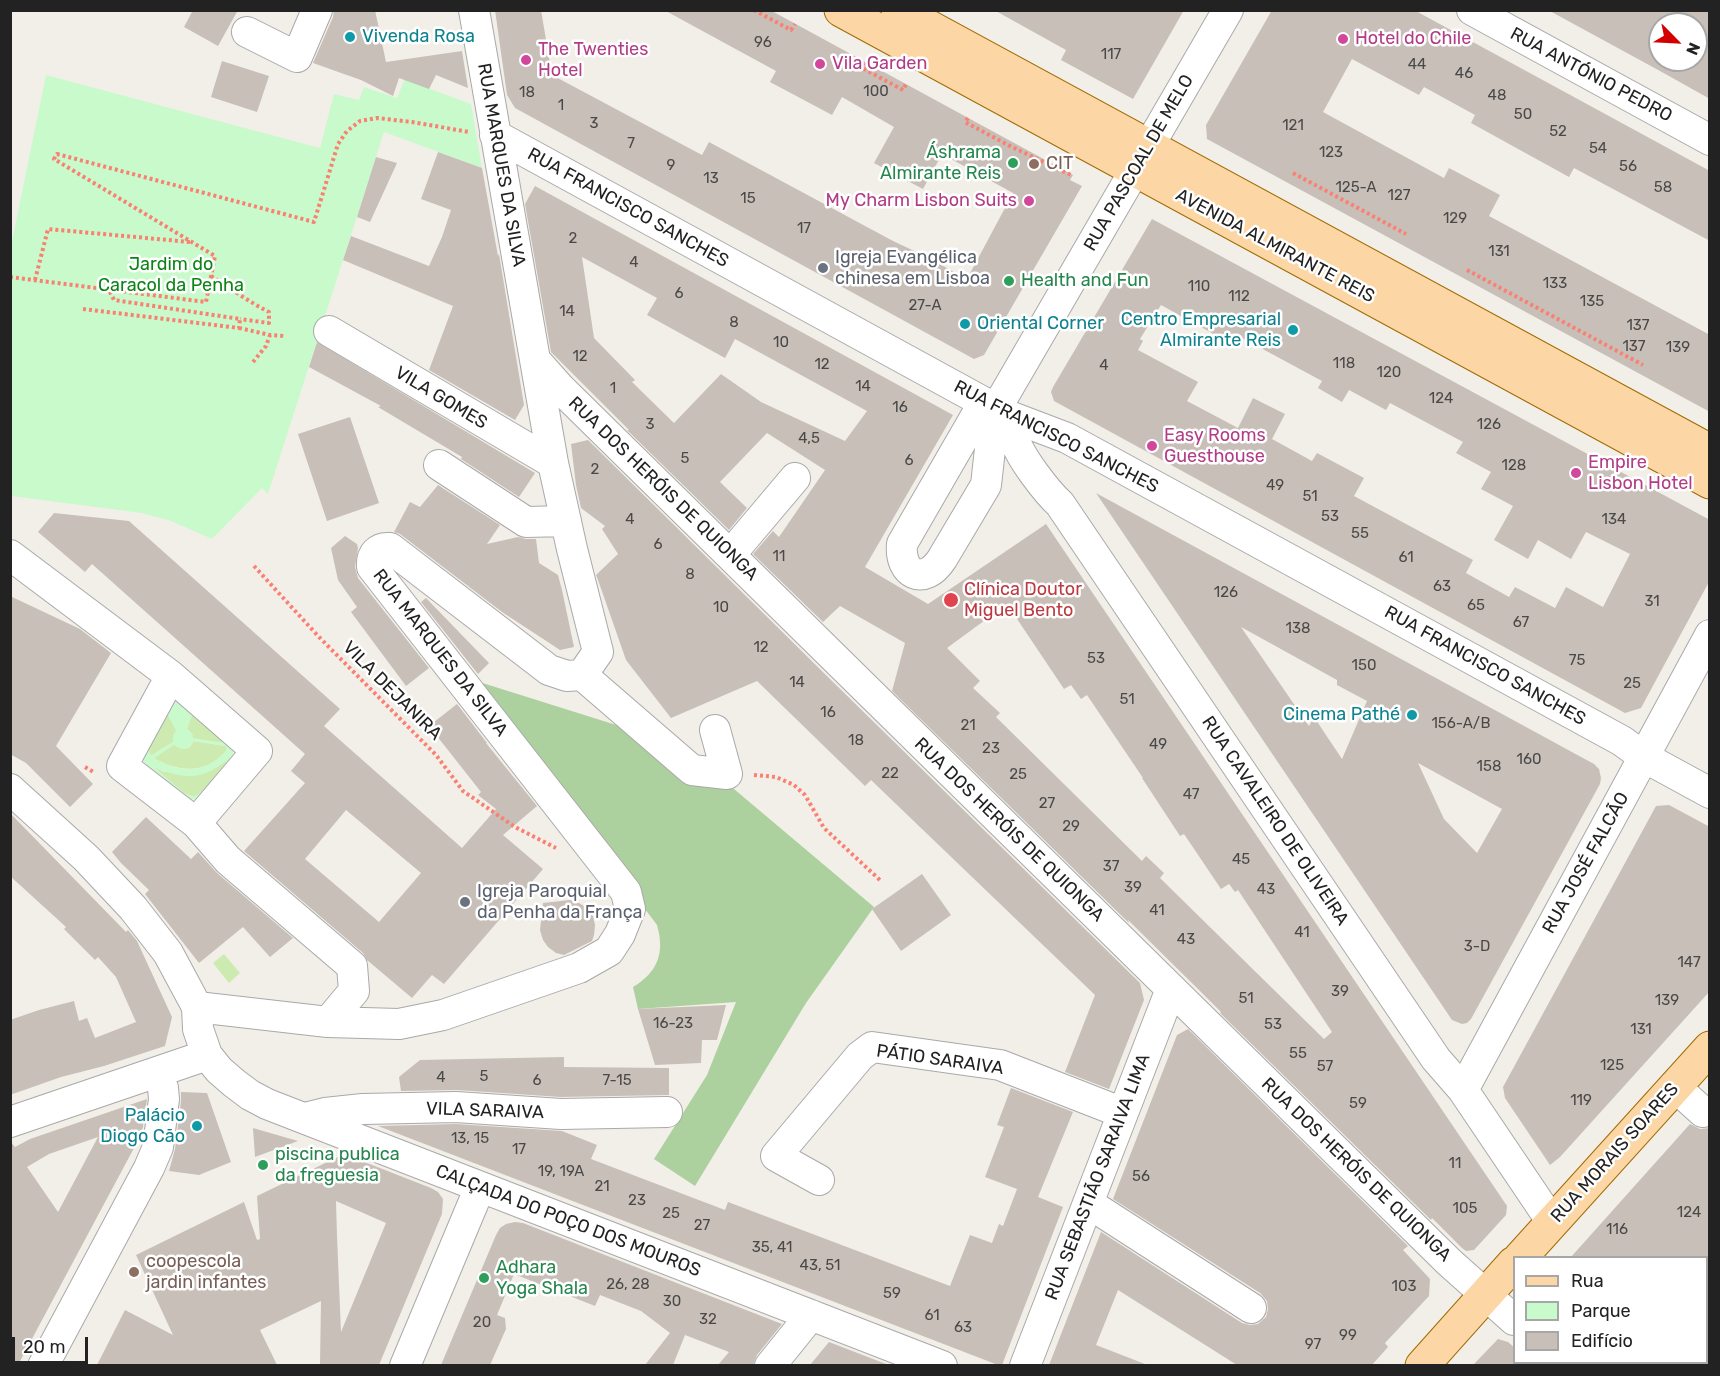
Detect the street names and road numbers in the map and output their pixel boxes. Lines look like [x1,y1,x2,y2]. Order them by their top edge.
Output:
street label: RUA ANTÓNIO PEDRO [1506,23,1676,127]
street label: RUA MARQUES DA SILVA [472,62,530,268]
street label: RUA PASCOAL DE MELO [1080,71,1198,255]
street label: RUA FRANCISCO SANCHES [524,144,732,272]
street label: AVENIDA ALMIRANTE REIS [1172,184,1378,308]
street label: VILA GOMES [391,362,491,434]
street label: RUA FRANCISCO SANCHES [950,376,1162,498]
street label: RUA DOS HERÓIS DE QUIONGA [564,393,762,585]
street label: RUA MARQUES DA SILVA [368,565,512,741]
street label: RUA FRANCISCO SANCHES [1381,602,1589,730]
street label: VILA DEJANIRA [338,637,446,745]
street label: RUA CAVALEIRO DE OLIVEIRA [1197,712,1353,930]
street label: RUA DOS HERÓIS DE QUIONGA [910,734,1108,926]
street label: RUA JOSÉ FALCÃO [1538,789,1634,937]
street label: PÁTIO SARAIVA [875,1040,1005,1080]
street label: RUA SEBASTIÃO SARAIVA LIMA [1041,1051,1155,1303]
street label: RUA DOS HERÓIS DE QUIONGA [1257,1074,1455,1266]
street label: RUA MORAIS SOARES [1547,1079,1683,1227]
street label: VILA SARAIVA [426,1098,544,1124]
street label: CALÇADA DO POÇO DOS MOUROS [432,1160,704,1282]

